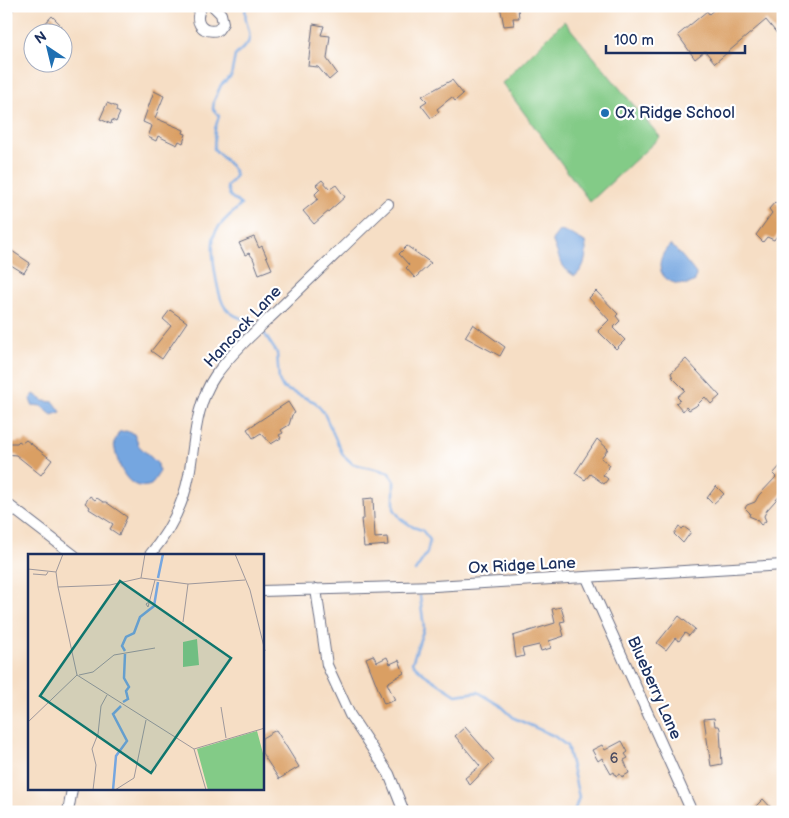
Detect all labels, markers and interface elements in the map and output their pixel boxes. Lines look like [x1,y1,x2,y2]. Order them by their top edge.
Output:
north arrow [22,22,72,72]
scale bar [606,22,745,54]
text: N [32,28,50,48]
text: 100 m [614,31,654,50]
place label: Ox Ridge School [615,104,735,123]
marker: Ox Ridge School [599,107,611,119]
street label: Hancock Lane [200,282,286,372]
inset map [28,554,264,790]
street label: Ox Ridge Lane [468,554,577,578]
street label: Blueberry Lane [623,634,685,743]
house number: 6 [610,750,619,767]

